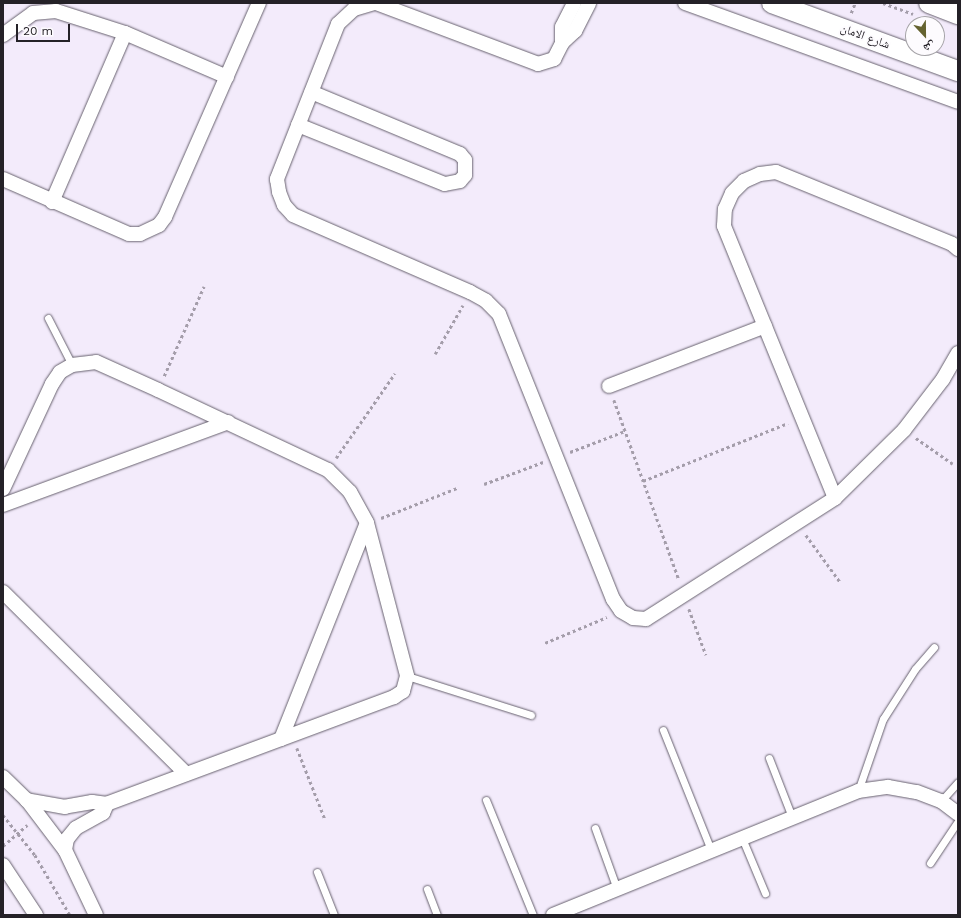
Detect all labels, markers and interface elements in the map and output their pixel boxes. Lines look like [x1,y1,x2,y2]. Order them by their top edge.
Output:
scale bar [18,16,72,42]
north arrow [905,16,945,56]
street label: شارع الامان [838,21,892,53]
text: 20 m [23,24,53,38]
text: ش [921,38,937,55]

